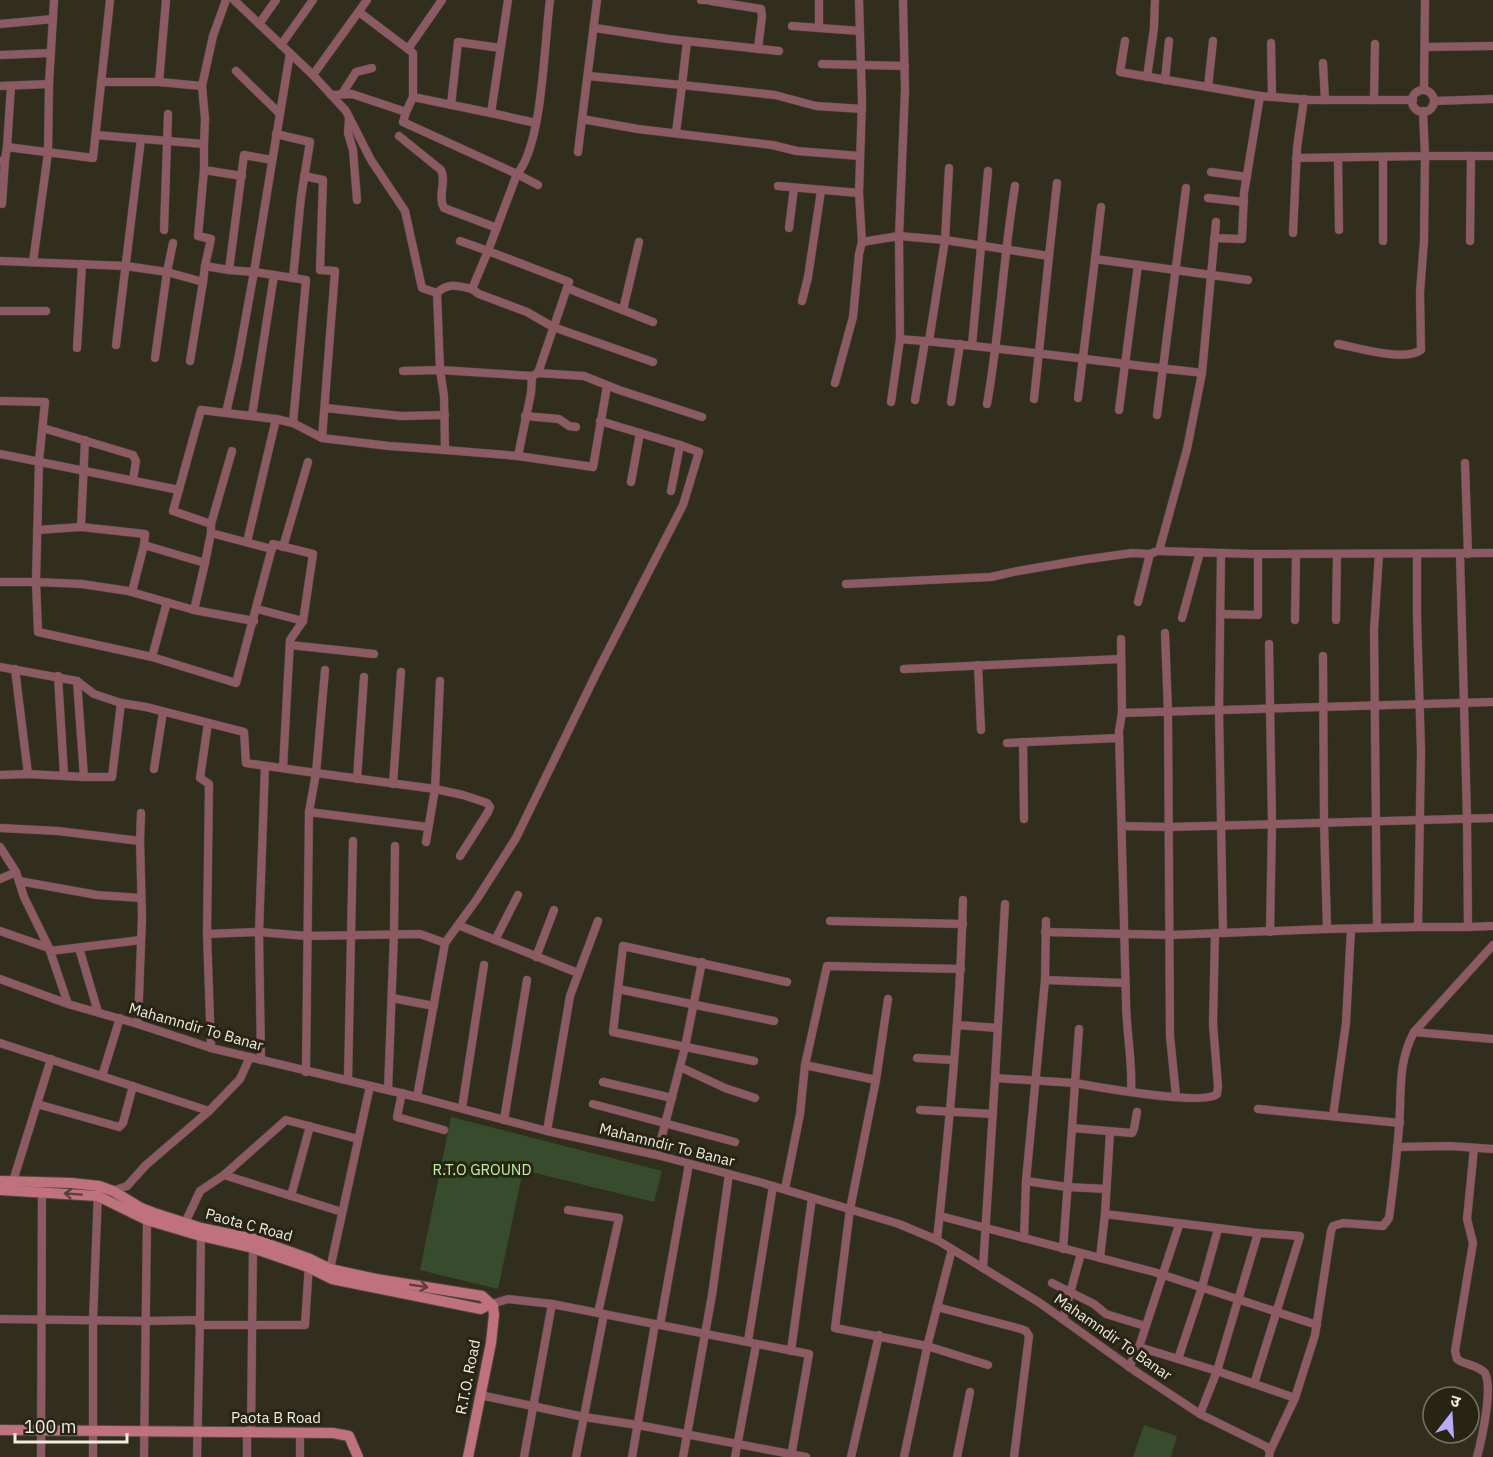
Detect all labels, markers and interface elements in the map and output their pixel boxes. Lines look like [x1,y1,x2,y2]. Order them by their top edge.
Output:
street label: Mahamndir To Banar [127,998,266,1055]
street label: Mahamndir To Banar [597,1118,737,1171]
park label: R.T.O GROUND [433,1160,532,1179]
one-way arrow [64,1188,84,1199]
street label: Paota C Road [203,1204,295,1245]
one-way arrow [408,1281,428,1292]
street label: Mahamndir To Banar [1051,1289,1176,1385]
street label: R.T.O. Road [451,1338,484,1416]
north arrow [1421,1385,1481,1445]
text: उ [1448,1390,1463,1412]
scale bar [15,1406,128,1444]
street label: Paota B Road [231,1408,321,1427]
text: 100 m [24,1415,76,1438]

